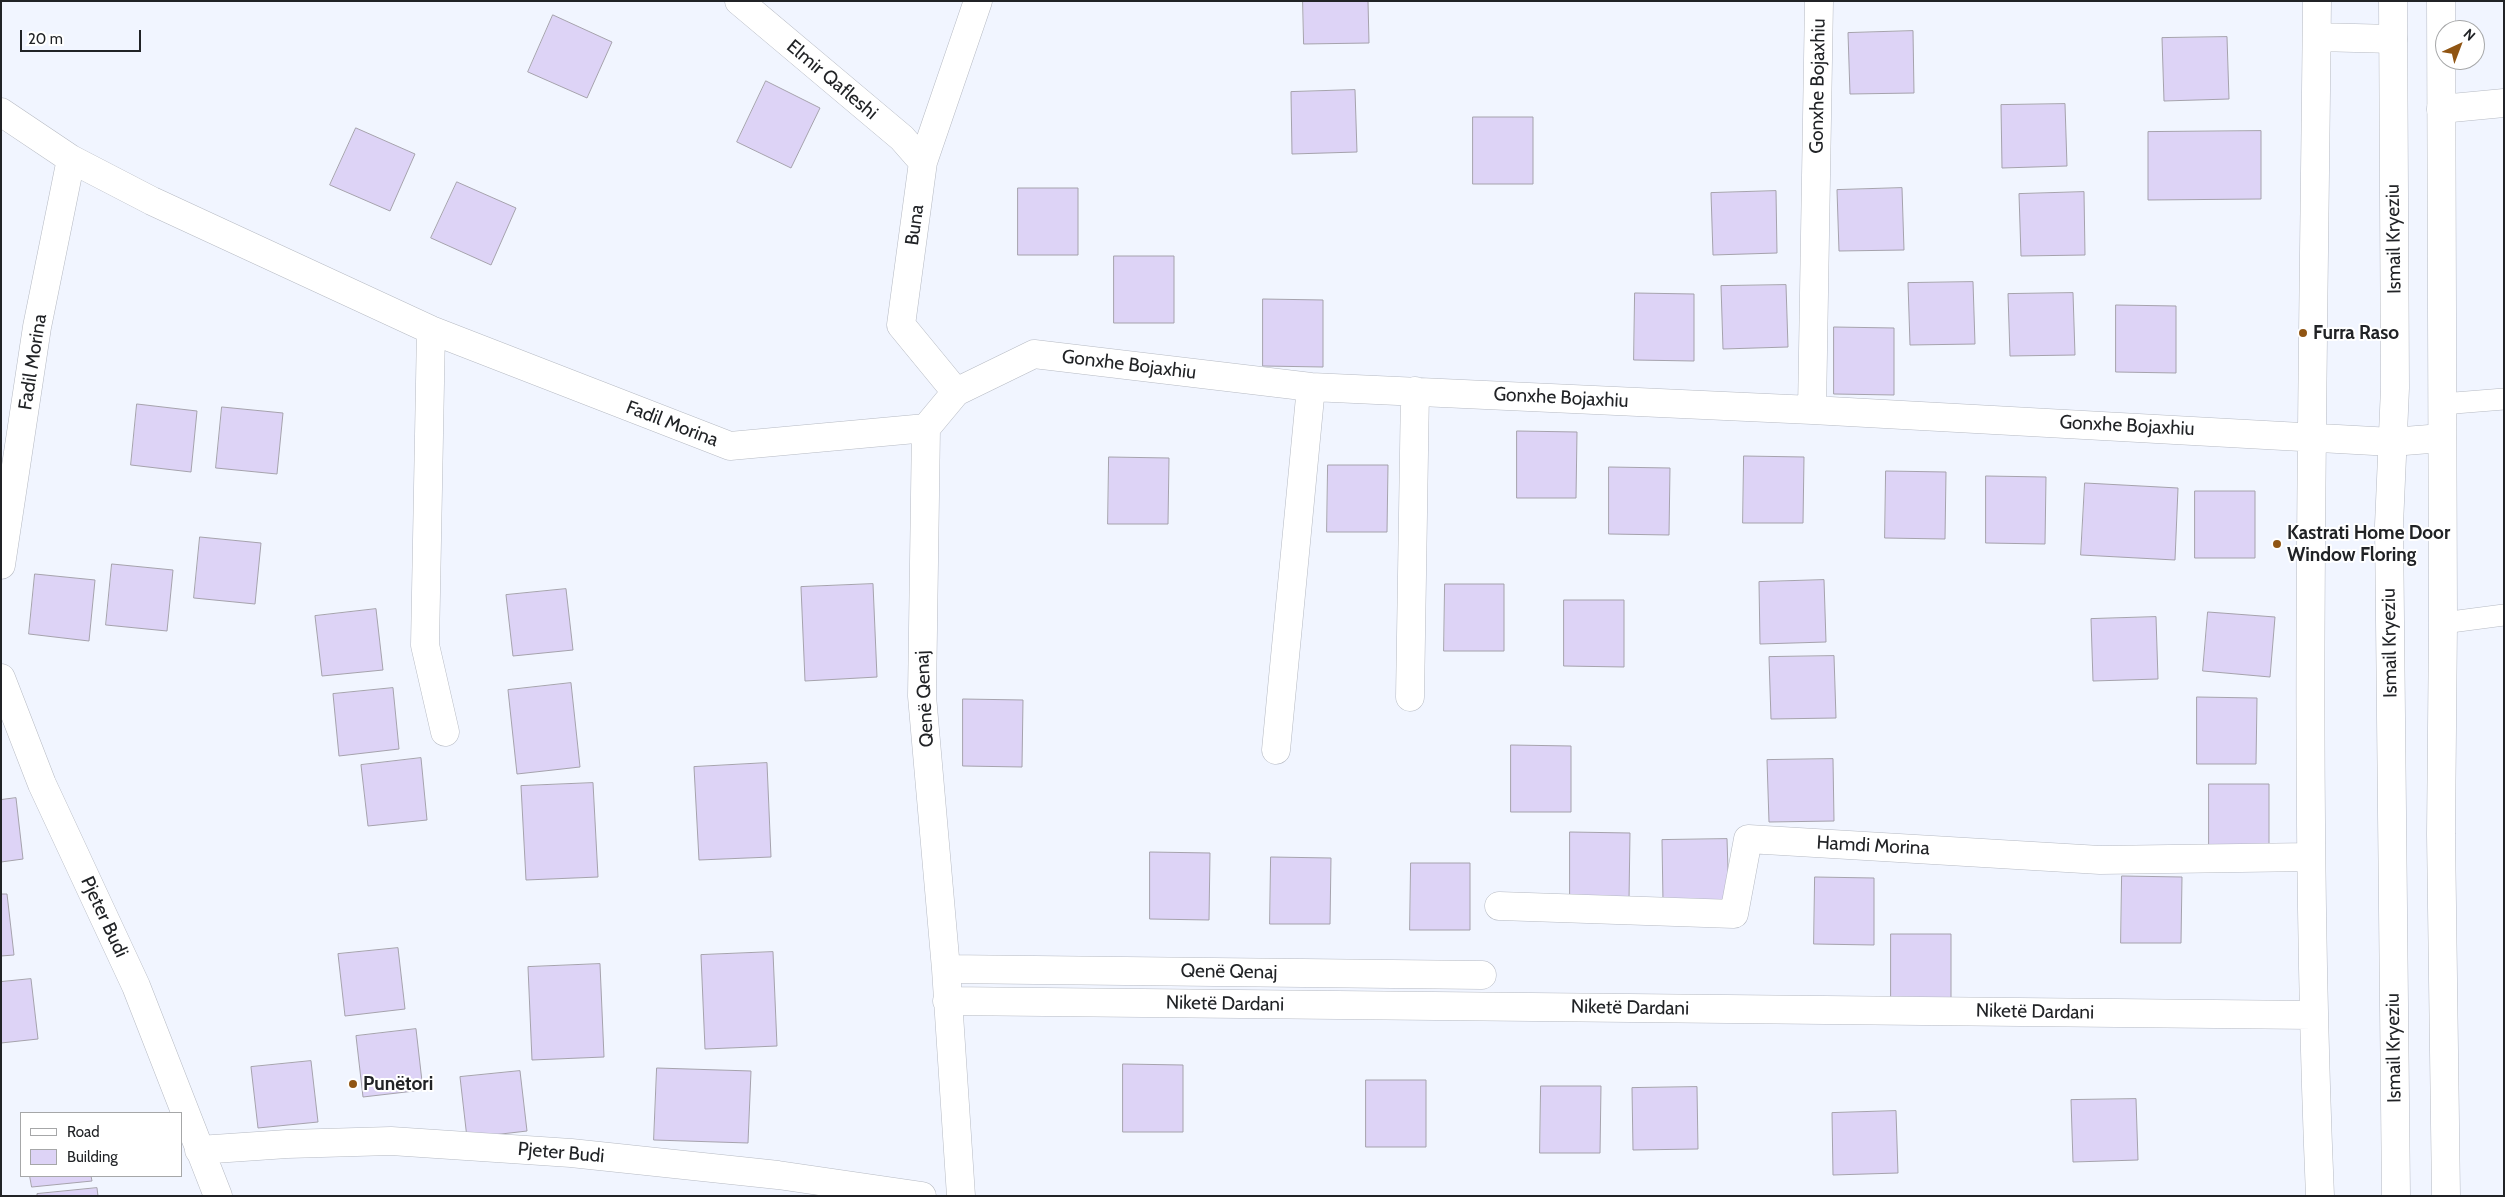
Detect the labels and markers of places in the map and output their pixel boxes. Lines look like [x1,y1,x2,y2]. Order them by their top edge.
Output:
place label: Furra Raso [2313,322,2399,344]
marker: Furra Raso [2297,327,2309,339]
place label: Kastrati Home Door Window Floring [2287,522,2450,566]
marker: Kastrati Home Door Window Floring [2271,538,2283,550]
place label: Punëtori [363,1073,433,1095]
marker: Punëtori [347,1078,359,1090]

